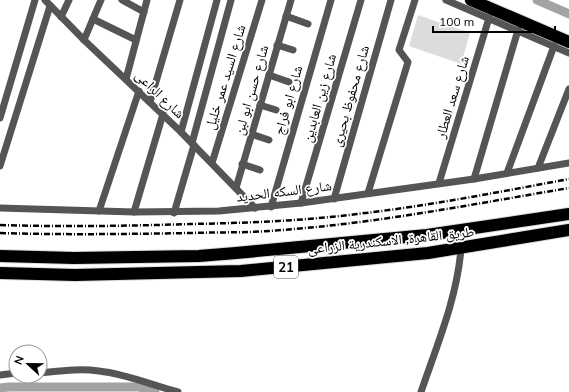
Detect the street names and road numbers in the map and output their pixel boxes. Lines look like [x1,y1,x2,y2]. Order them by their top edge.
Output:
street label: شارع السيد عمر خليل [200,22,250,132]
street label: شارع حسن ابو لبن [230,43,273,137]
street label: شارع محفوظ بحيرى [327,43,374,149]
street label: شارع زين العابدين [298,52,341,145]
street label: شارع سعد العطار [431,54,474,142]
street label: شارع ابو فراج [270,63,307,137]
street label: شارع الراعى [131,66,189,123]
street label: شارع السكه الحديد [235,176,333,207]
street label: طريق القاهرة, الاسكندرية الزراعى [307,222,475,259]
road number: 21 [274,256,298,278]

